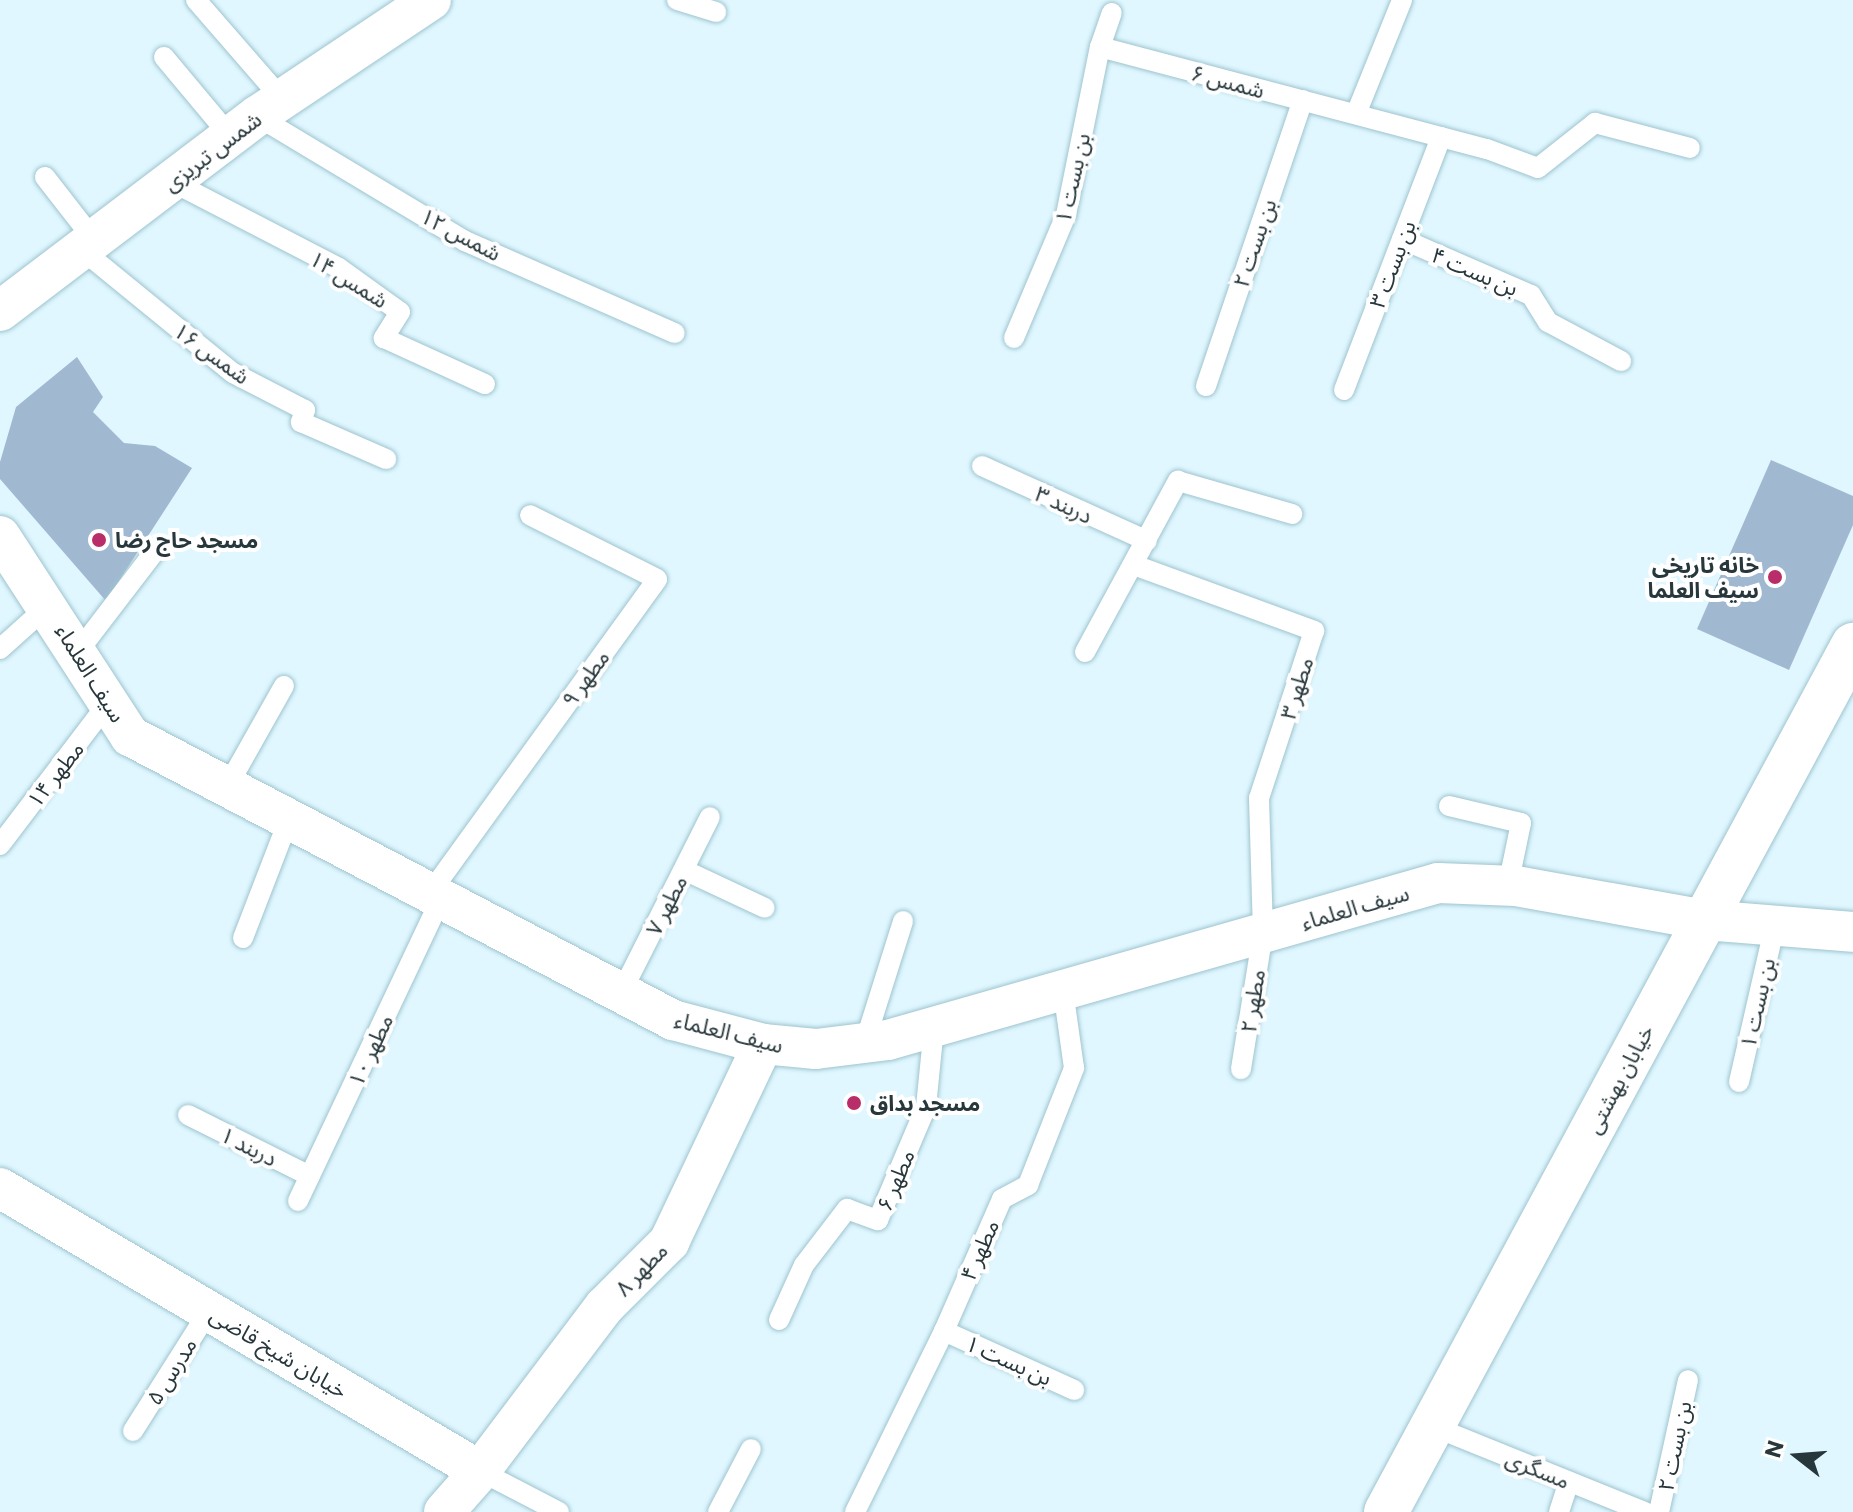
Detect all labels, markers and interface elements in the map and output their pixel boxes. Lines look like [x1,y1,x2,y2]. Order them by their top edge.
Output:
street label: شمس ۶ [1189,59,1267,103]
street label: شمس تبریزی [158,105,266,197]
street label: بن بست ۱ [1049,130,1095,226]
street label: بن بست ۲ [1227,195,1281,291]
street label: شمس ۱۲ [416,202,506,266]
street label: بن بست ۳ [1363,216,1421,312]
street label: بن بست ۴ [1428,241,1522,301]
street label: شمس ۱۴ [305,245,393,313]
street label: شمس ۱۶ [169,317,255,389]
street label: دربند ۳ [1031,479,1097,529]
place label: مسجد حاج رضا [115,527,258,553]
marker: مسجد حاج رضا [90,531,108,549]
place label: خانه تاریخی سیف العلما [1647,551,1759,602]
marker: خانه تاریخی سیف العلما [1766,568,1784,586]
street label: سیف العلماء [50,619,132,727]
street label: مطهر ۹ [556,644,614,712]
street label: مطهر ۳ [1274,654,1318,722]
street label: مطهر ۱۴ [21,736,89,812]
street label: مطهر ۷ [640,871,692,939]
street label: سیف العلماء [1298,879,1412,935]
street label: بن بست ۱ [1734,955,1780,1051]
street label: مطهر ۲ [1234,967,1270,1035]
street label: سیف العلماء [672,1006,786,1058]
street label: مطهر ۱۰ [342,1010,398,1090]
street label: خیابان بهشتی [1579,1020,1659,1138]
place label: مسجد بداق [870,1090,980,1116]
marker: مسجد بداق [845,1094,863,1112]
street label: دربند ۱ [216,1121,282,1171]
street label: مطهر ۶ [870,1145,920,1215]
street label: مطهر ۴ [954,1215,1004,1285]
street label: مطهر ۸ [609,1237,673,1301]
street label: خیابان شیخ قاضی [206,1301,352,1403]
street label: بن بست ۱ [962,1329,1056,1391]
street label: مدرس ۵ [140,1333,202,1409]
street label: بن بست ۲ [1652,1398,1696,1494]
north arrow [1757,1416,1837,1496]
text: N [1758,1437,1789,1461]
street label: مسگری [1502,1444,1574,1494]

